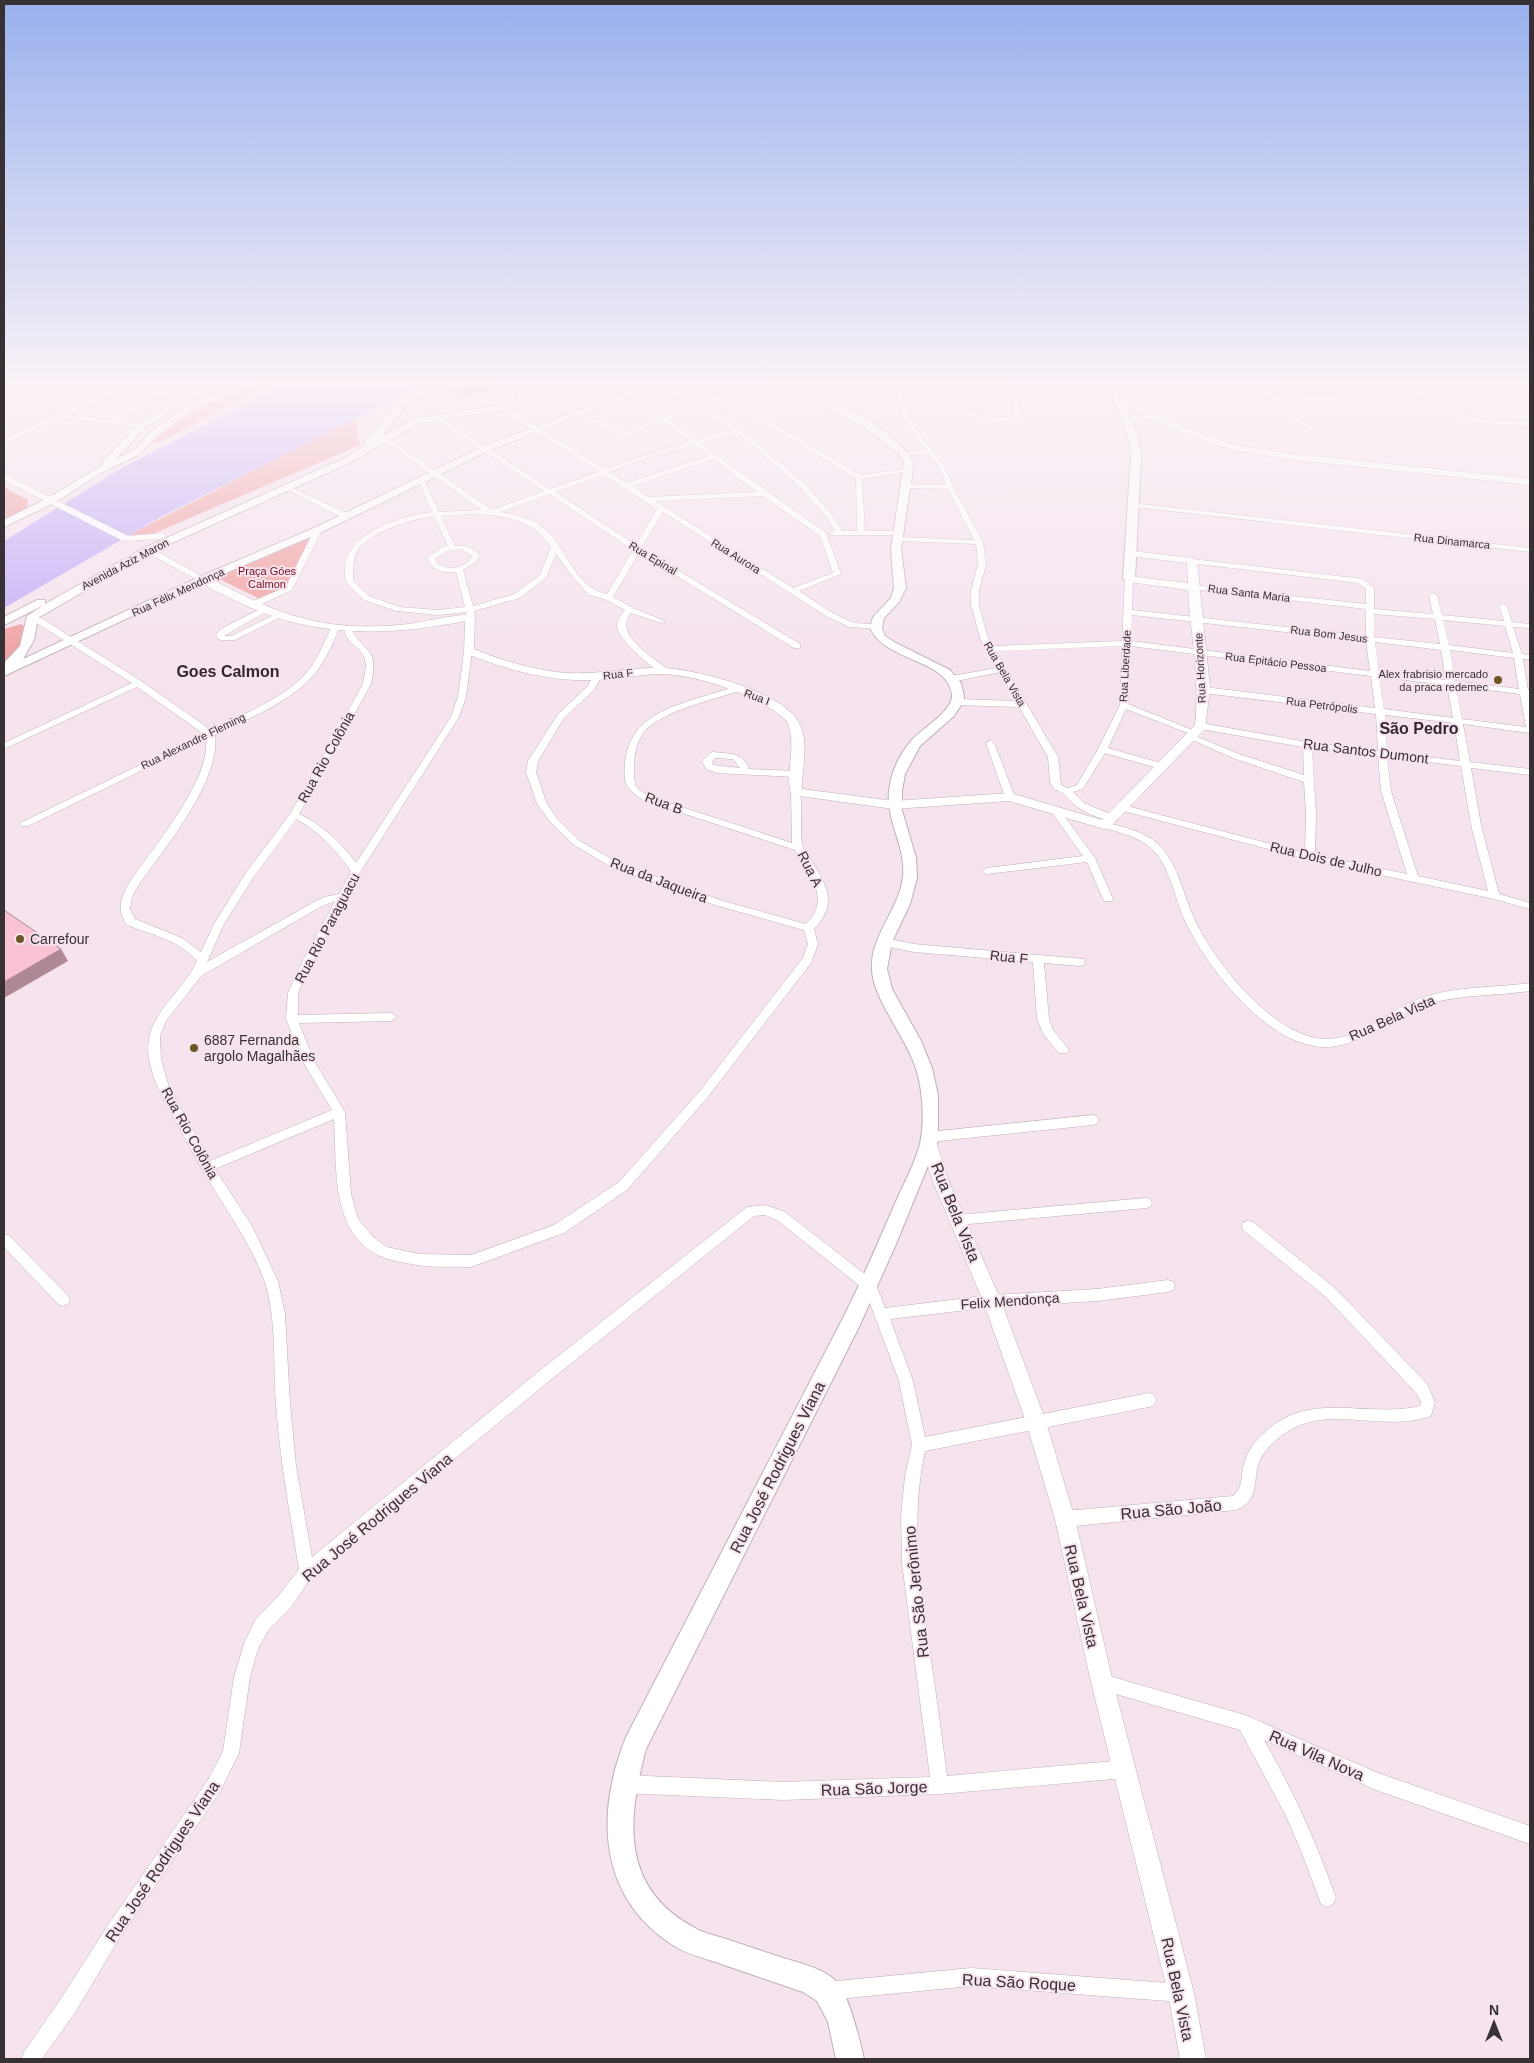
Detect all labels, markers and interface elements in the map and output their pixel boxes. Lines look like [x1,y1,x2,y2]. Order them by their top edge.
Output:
street label: Rua Dinamarca [1413,531,1492,551]
street label: Avenida Aziz Maron [79,536,171,592]
street label: Rua Aurora [709,536,764,576]
street label: Rua Epinal [627,539,679,577]
street label: Rua Félix Mendonça [130,565,227,619]
park label: Praça Góes Calmon [238,565,297,590]
street label: Rua Santa Maria [1207,582,1292,604]
street label: Rua Bom Jesus [1290,623,1369,645]
street label: Rua Liberdade [1117,630,1133,702]
street label: Rua Horizonte [1192,633,1208,703]
street label: Rua Bela Vista [982,640,1029,709]
street label: Rua Epitácio Pessoa [1225,650,1328,674]
district label: Goes Calmon [176,663,280,680]
street label: Rua F [602,666,634,682]
place label: Alex frabrisio mercado da praca redemec [1379,668,1488,693]
marker: Alex frabrisio mercado da praca redemec [1492,674,1504,686]
street label: Rua I [743,687,771,707]
street label: Rua Petrópolis [1285,695,1359,715]
street label: Rua Rio Colônia [294,708,358,805]
street label: Rua Alexandre Fleming [139,711,247,771]
district label: São Pedro [1379,720,1459,737]
street label: Rua Santos Dumont [1302,735,1430,767]
street label: Rua B [643,789,685,817]
street label: Rua Dois de Julho [1268,838,1384,880]
street label: Rua A [794,848,826,890]
street label: Rua da Jaqueira [608,854,710,906]
street label: Rua Rio Paraguacu [291,870,363,986]
place label: Carrefour [30,931,89,947]
marker: Carrefour [14,933,26,945]
street label: Rua F [989,947,1029,967]
street label: Rua Bela Vista [1347,992,1438,1044]
place label: 6887 Fernanda argolo Magalhães [204,1032,315,1064]
marker: 6887 Fernanda argolo Magalhães [188,1042,200,1054]
street label: Rua Rio Colônia [158,1085,222,1182]
street label: Rua Bela Vista [928,1160,983,1264]
street label: Felix Mendonça [960,1290,1060,1312]
street label: Rua José Rodrigues Viana [727,1379,828,1556]
street label: Rua José Rodrigues Viana [299,1450,456,1585]
street label: Rua São João [1120,1497,1222,1522]
street label: Rua São Jerônimo [901,1525,932,1659]
street label: Rua Bela Vista [1061,1543,1102,1650]
street label: Rua Vila Nova [1267,1727,1367,1784]
street label: Rua José Rodrigues Viana [102,1778,223,1945]
street label: Rua São Jorge [820,1778,928,1799]
street label: Rua Bela Vista [1158,1936,1197,2043]
street label: Rua São Roque [962,1971,1076,1994]
north arrow [1469,1998,1519,2048]
text: N [1489,2002,1499,2018]

